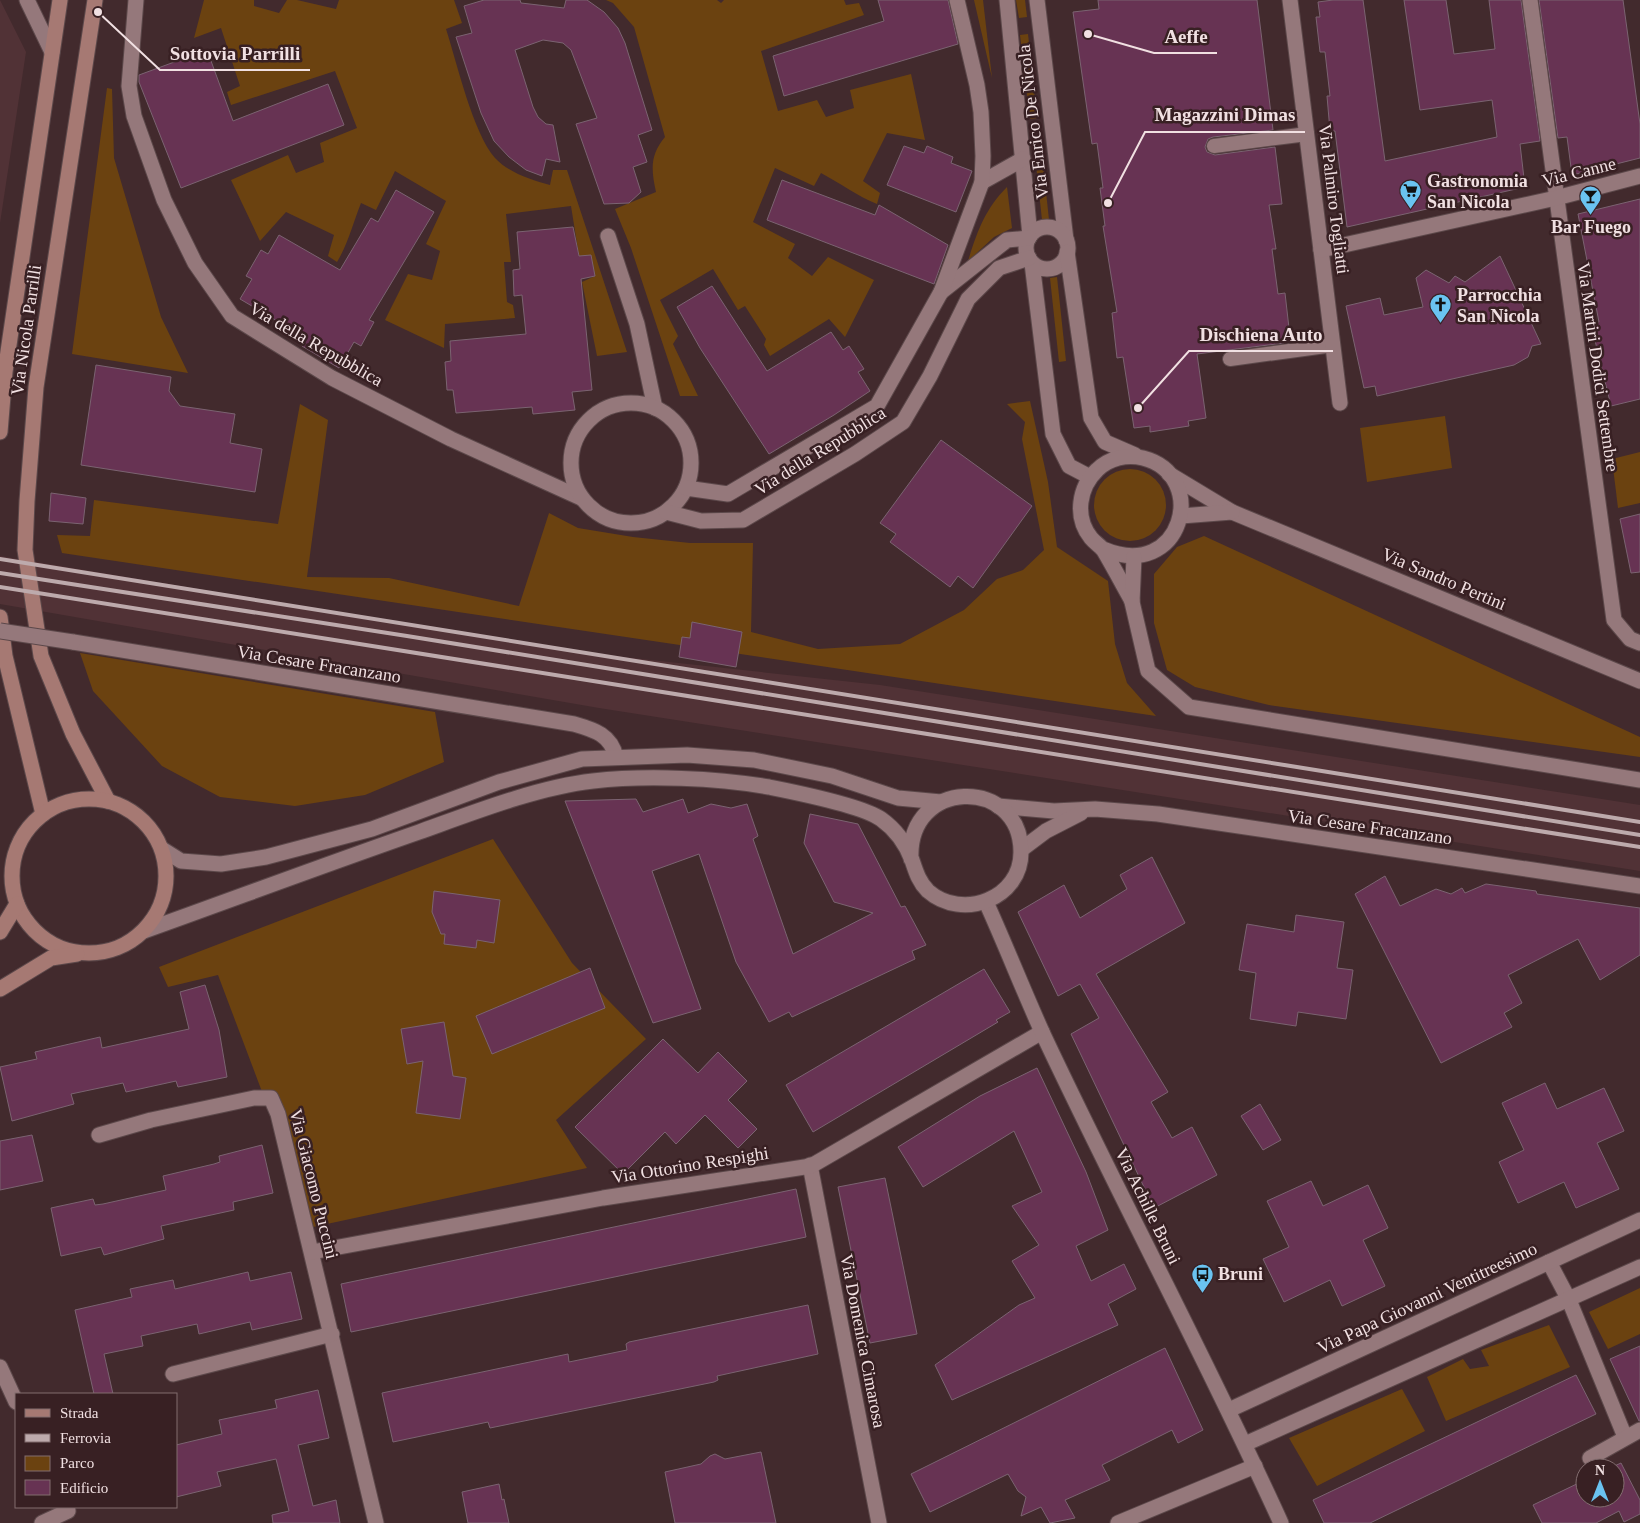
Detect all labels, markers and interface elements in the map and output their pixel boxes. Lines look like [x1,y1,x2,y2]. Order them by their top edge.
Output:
callout: Aeffe [1154,19,1217,53]
text: Aeffe [1164,26,1208,47]
callout: Sottovia Parrilli [160,36,310,70]
text: Sottovia Parrilli [170,43,300,64]
street label: Via Enrico De Nicola [1014,44,1052,200]
callout: Magazzini Dimas [1145,98,1305,132]
text: Magazzini Dimas [1155,104,1295,125]
street label: Via Palmiro Togliatti [1315,123,1353,275]
street label: Via Canne [1540,153,1618,191]
place label: Gastronomia San Nicola [1427,171,1528,212]
supermarket icon: Gastronomia San Nicola [1399,179,1423,210]
bar icon: Bar Fuego [1579,185,1603,216]
place label: Bar Fuego [1551,217,1631,237]
street label: Via Martiri Dodici Settembre [1573,261,1623,473]
street label: Via Nicola Parrilli [7,263,45,397]
place label: Parrocchia San Nicola [1457,285,1542,326]
church icon: Parrocchia San Nicola [1429,293,1453,324]
street label: Via della Repubblica [246,298,386,390]
callout: Dischiena Auto [1189,317,1333,351]
text: Dischiena Auto [1200,324,1323,345]
street label: Via della Repubblica [751,403,889,499]
street label: Via Sandro Pertini [1379,544,1509,614]
street label: Via Cesare Fracanzano [236,641,402,687]
street label: Via Cesare Fracanzano [1286,806,1454,848]
street label: Via Giacomo Puccini [286,1107,342,1261]
street label: Via Ottorino Respighi [610,1143,770,1187]
street label: Via Achille Bruni [1111,1145,1185,1267]
street label: Via Papa Giovanni Ventitreesimo [1314,1238,1540,1358]
street label: Via Domenica Cimarosa [836,1252,890,1430]
bus stop icon: Bruni [1190,1262,1214,1293]
place label: Bruni [1218,1264,1263,1284]
legend [15,1393,178,1508]
text: Strada [60,1405,99,1421]
text: Ferrovia [60,1430,111,1446]
text: Parco [60,1455,94,1471]
north arrow [1575,1458,1625,1508]
text: N [1595,1463,1605,1478]
text: Edificio [60,1480,108,1496]

